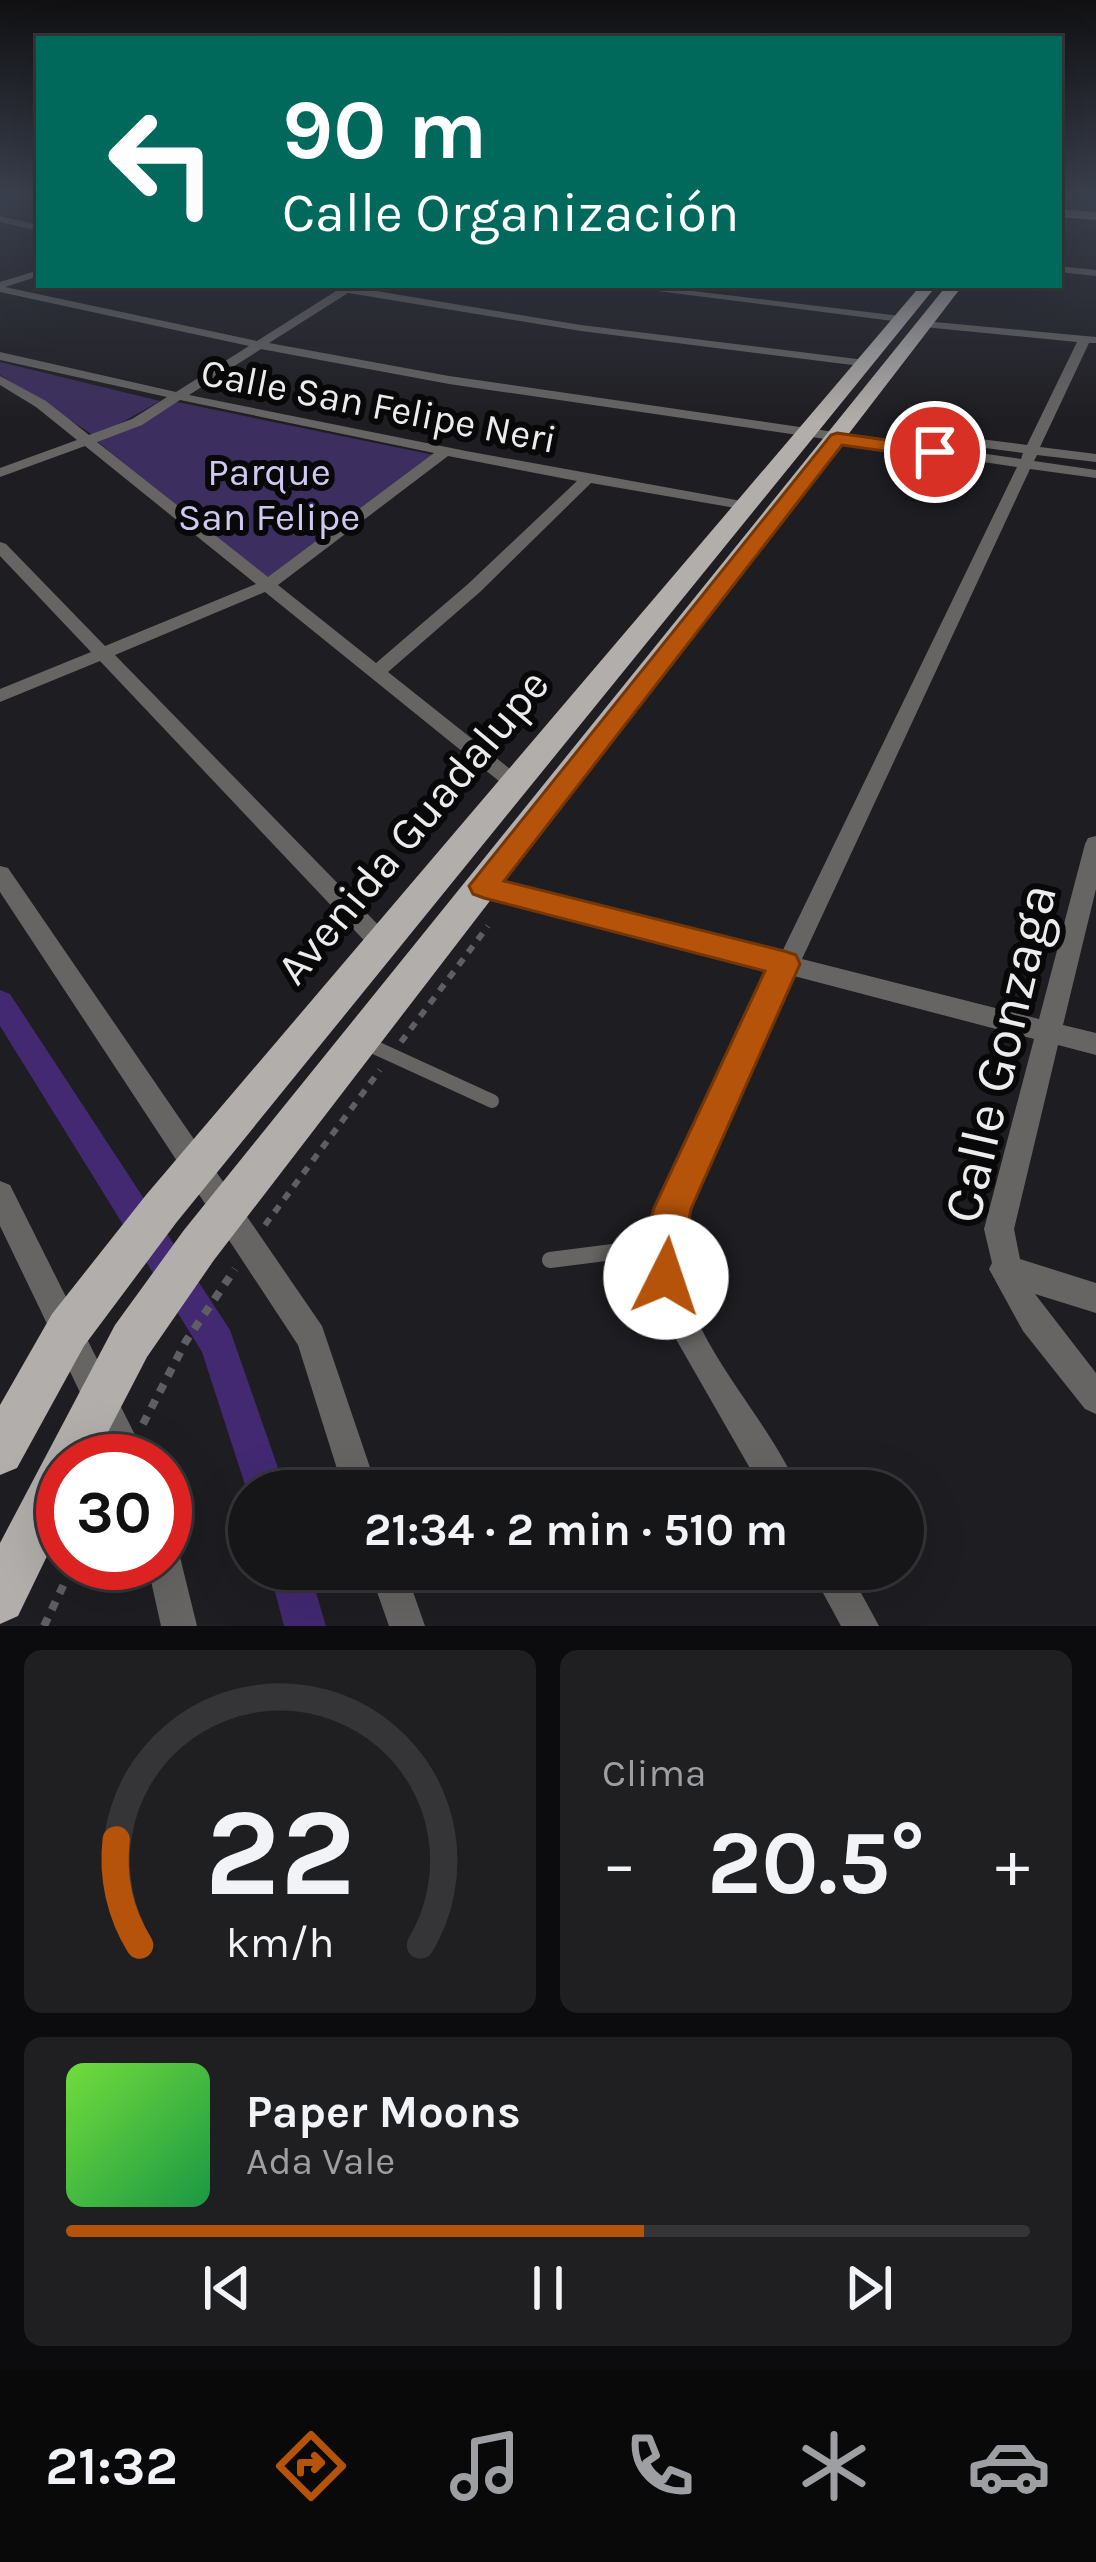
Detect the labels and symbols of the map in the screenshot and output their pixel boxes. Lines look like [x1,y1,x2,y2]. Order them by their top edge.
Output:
street label: Calle San Felipe Neri [197,349,560,463]
pin [884,401,986,503]
park label: Parque San Felipe [178,449,360,540]
street label: Avenida Guadalupe [266,659,560,995]
street label: Calle Gonzaga [930,877,1070,1229]
position arrow [603,1214,729,1340]
speed limit sign: 30 [36,1434,192,1590]

